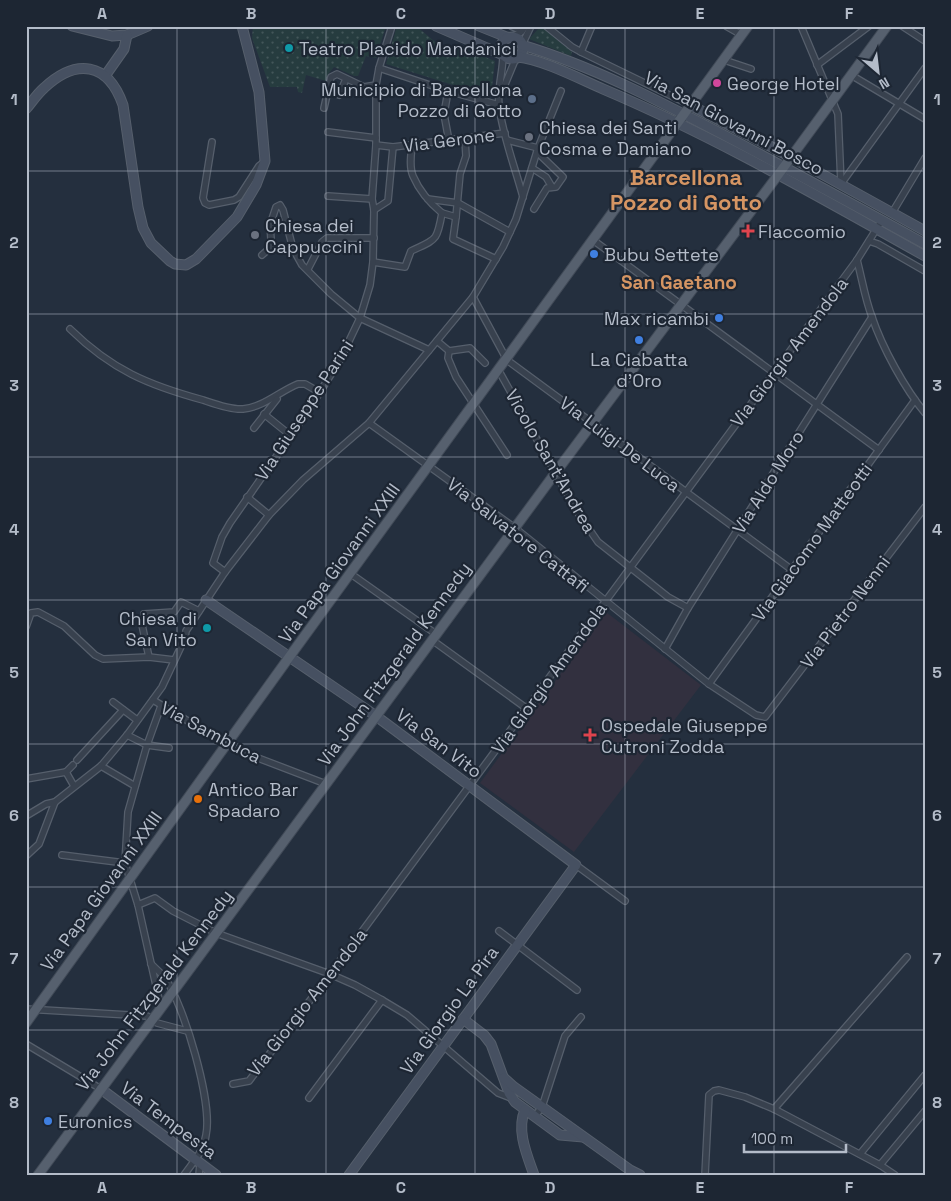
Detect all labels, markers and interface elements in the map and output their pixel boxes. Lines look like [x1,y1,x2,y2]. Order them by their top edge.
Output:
text: A [97,3,107,24]
text: B [246,3,256,24]
text: C [396,3,406,24]
text: D [545,3,555,24]
text: E [696,3,705,24]
text: F [845,3,854,24]
place label: Teatro Placido Mandanici [299,37,516,60]
marker: Teatro Placido Mandanici [283,42,295,54]
north arrow [854,48,904,98]
street label: Via San Giovanni Bosco [640,66,828,180]
place label: George Hotel [727,72,840,95]
text: N [876,73,892,94]
marker: George Hotel [711,77,723,89]
place label: Municipio di Barcellona Pozzo di Gotto [321,78,522,122]
text: 1 [10,89,18,110]
text: 1 [933,89,941,110]
marker: Municipio di Barcellona Pozzo di Gotto [526,93,538,105]
place label: Chiesa dei Santi Cosma e Damiano [539,116,692,160]
street label: Via Gerone [402,123,496,157]
marker: Chiesa dei Santi Cosma e Damiano [523,131,535,143]
district label: Barcellona Pozzo di Gotto [610,163,762,216]
place label: Chiesa dei Cappuccini [265,214,363,258]
place label: Flaccomio [758,220,846,243]
marker: Flaccomio [742,225,754,237]
marker: Chiesa dei Cappuccini [249,229,261,241]
text: 2 [9,232,19,253]
text: 2 [932,232,942,253]
place label: Bubu Settete [604,243,719,266]
marker: Bubu Settete [588,248,600,260]
district label: San Gaetano [621,270,737,295]
street label: Via Giorgio Amendola [725,272,853,432]
place label: Max ricambi [604,307,709,330]
marker: Max ricambi [713,312,725,324]
marker: La Ciabatta d'Oro [633,334,645,346]
street label: Via Giuseppe Parini [250,335,358,485]
place label: La Ciabatta d'Oro [590,348,688,392]
text: 3 [9,375,19,396]
text: 3 [932,375,942,396]
street label: Vicolo Sant'Andrea [500,385,602,537]
street label: Via Luigi De Luca [555,391,685,497]
street label: Via Aldo Moro [727,426,809,538]
street label: Via Giacomo Matteotti [747,458,877,626]
street label: Via Salvatore Cattafi [442,472,594,598]
street label: Via Papa Giovanni XXIII [273,479,405,647]
text: 4 [9,519,19,540]
text: 4 [932,519,942,540]
street label: Via Pietro Nenni [795,551,895,673]
street label: Via John Fitzgerald Kennedy [312,558,476,770]
street label: Via Giorgio Amendola [486,598,612,758]
place label: Chiesa di San Vito [119,607,197,651]
marker: Chiesa di San Vito [201,622,213,634]
text: 5 [9,662,19,683]
text: 5 [932,662,942,683]
street label: Via Sambuca [157,696,265,768]
street label: Via San Vito [391,703,487,783]
place label: Ospedale Giuseppe Cutroni Zodda [601,714,768,758]
marker: Ospedale Giuseppe Cutroni Zodda [583,728,597,742]
place label: Antico Bar Spadaro [208,778,299,822]
marker: Antico Bar Spadaro [192,793,204,805]
text: 6 [9,805,19,826]
text: 6 [932,805,942,826]
street label: Via Papa Giovanni XXIII [35,807,167,975]
street label: Via John Fitzgerald Kennedy [71,885,237,1095]
street label: Via Giorgio Amendola [242,923,372,1081]
street label: Via Giorgio La Pira [395,941,503,1079]
text: 7 [10,948,19,969]
text: 7 [933,948,942,969]
street label: Via Tempesta [116,1076,222,1164]
text: 8 [9,1092,19,1113]
text: 8 [932,1092,942,1113]
place label: Euronics [58,1110,132,1133]
marker: Euronics [42,1115,54,1127]
scale bar [744,1121,846,1153]
text: 100 m [751,1129,793,1148]
text: A [97,1177,107,1198]
text: B [246,1177,256,1198]
text: C [396,1177,406,1198]
text: D [545,1177,555,1198]
text: E [696,1177,705,1198]
text: F [845,1177,854,1198]

